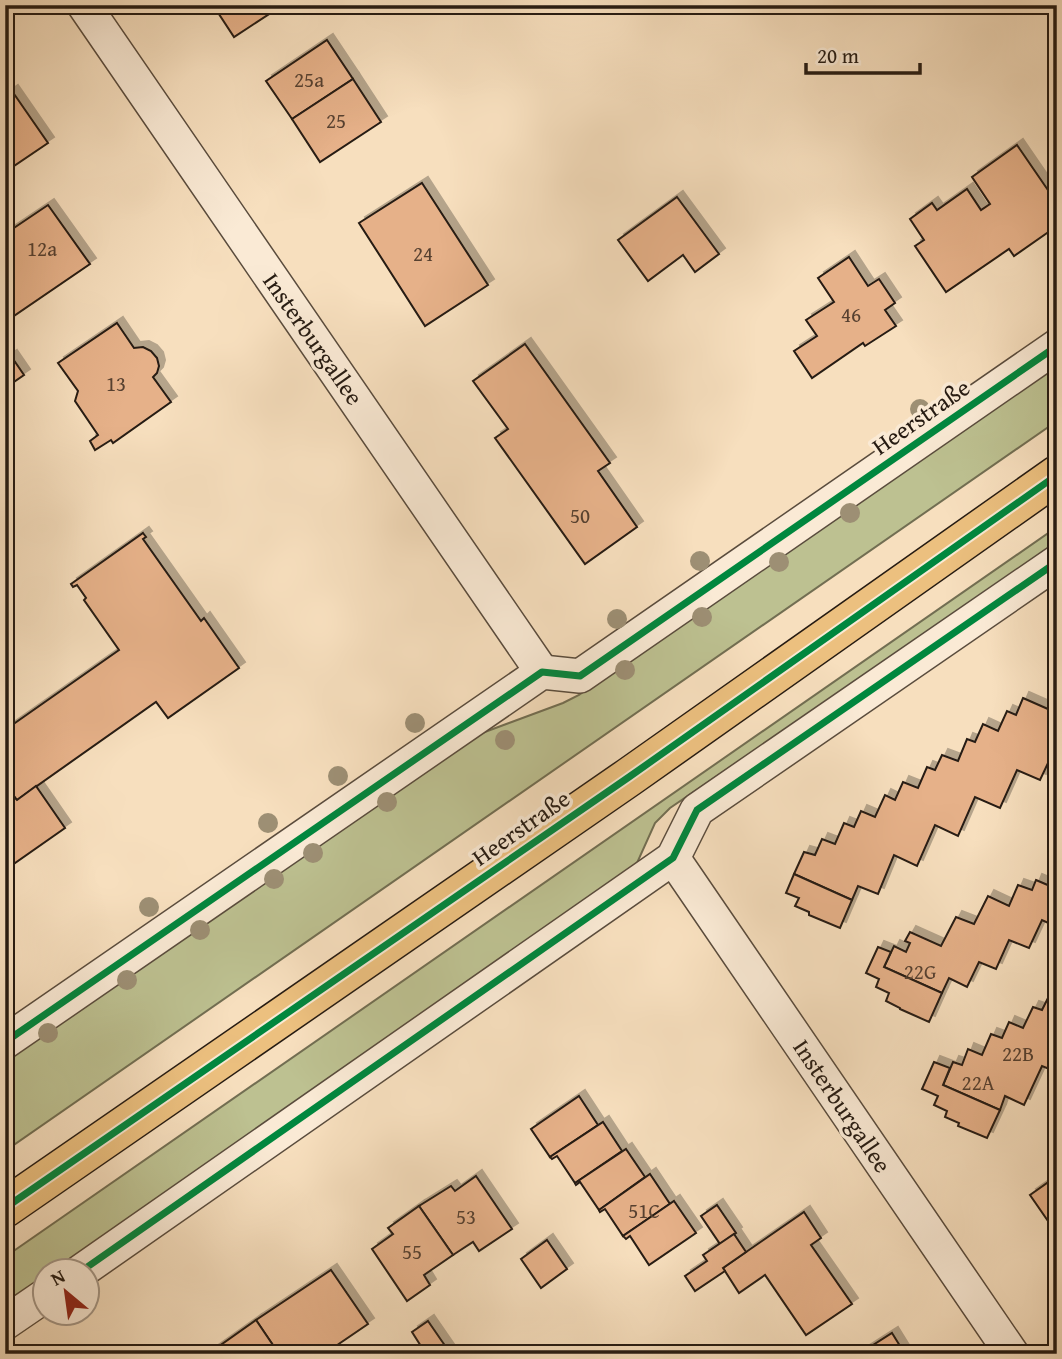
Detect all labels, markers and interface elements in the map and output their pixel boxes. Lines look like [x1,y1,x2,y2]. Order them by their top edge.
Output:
scale bar [806,32,920,76]
text: 20 m [817,40,859,71]
house number: 25a [294,64,324,95]
house number: 25 [326,105,346,136]
house number: 12a [27,233,57,264]
house number: 24 [413,238,433,269]
street label: Insterburgallee [255,265,372,412]
house number: 46 [841,299,861,330]
house number: 13 [106,368,126,399]
street label: Heerstraße [865,370,977,463]
house number: 50 [570,500,590,531]
street label: Heerstraße [465,781,577,874]
house number: 22G [904,956,936,987]
street label: Insterburgallee [785,1032,900,1180]
house number: 22B [1002,1038,1034,1069]
house number: 22A [962,1067,995,1098]
house number: 51C [628,1195,660,1226]
house number: 53 [456,1201,476,1232]
house number: 55 [402,1236,422,1267]
north arrow [32,1258,102,1328]
text: N [45,1262,70,1292]

